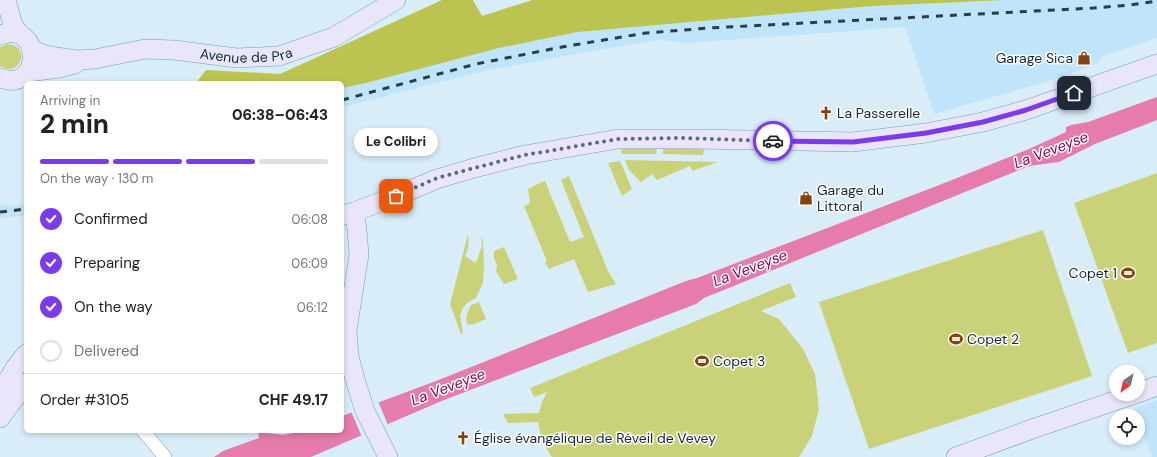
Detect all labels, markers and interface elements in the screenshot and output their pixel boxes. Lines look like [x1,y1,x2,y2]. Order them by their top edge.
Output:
street label: Avenue de Pra [199,43,295,67]
place label: Garage Sica [996,49,1073,67]
shop icon: Garage Sica [1076,50,1092,66]
pin [1057,76,1091,110]
icon: home [1063,82,1085,104]
text: Arriving in [40,92,100,109]
place label: La Passerelle [837,104,920,122]
text: 06:38–06:43 [232,105,328,125]
church icon: La Passerelle [818,105,834,121]
text: 2 min [40,107,109,141]
courier [753,121,793,161]
water label: La Veveyse [1011,127,1091,173]
callout: Le Colibri [354,128,438,156]
icon: car [762,130,784,152]
text: Le Colibri [366,133,426,150]
text: On the way · 130 m [40,170,153,187]
pin [379,179,413,213]
place label: Garage du Littoral [817,181,884,215]
icon: bag [385,185,407,207]
shop icon: Garage du Littoral [798,190,814,206]
icon: check [40,208,62,230]
text: Confirmed [74,209,148,229]
text: 06:08 [292,211,328,228]
water label: La Veveyse [710,245,790,291]
icon: check [40,252,62,274]
text: Preparing [74,253,140,273]
text: 06:09 [291,255,328,272]
place label: Copet 1 [1069,264,1117,282]
sports icon: Copet 1 [1120,265,1136,281]
icon: check [40,296,62,318]
text: On the way [74,297,153,317]
text: 06:12 [297,299,328,316]
place label: Copet 2 [967,330,1019,348]
sports icon: Copet 2 [948,331,964,347]
text: Delivered [74,341,139,361]
place label: Copet 3 [713,352,765,370]
sports icon: Copet 3 [694,353,710,369]
water label: La Veveyse [408,364,488,410]
north arrow [1109,365,1145,401]
map controls [1109,365,1145,445]
text: Order #3105 [40,390,129,410]
text: CHF 49.17 [259,390,328,410]
button: locate [1109,409,1145,445]
place label: Église évangélique de Réveil de Vevey [474,429,716,447]
church icon: Église évangélique de Réveil de Vevey [455,430,471,446]

